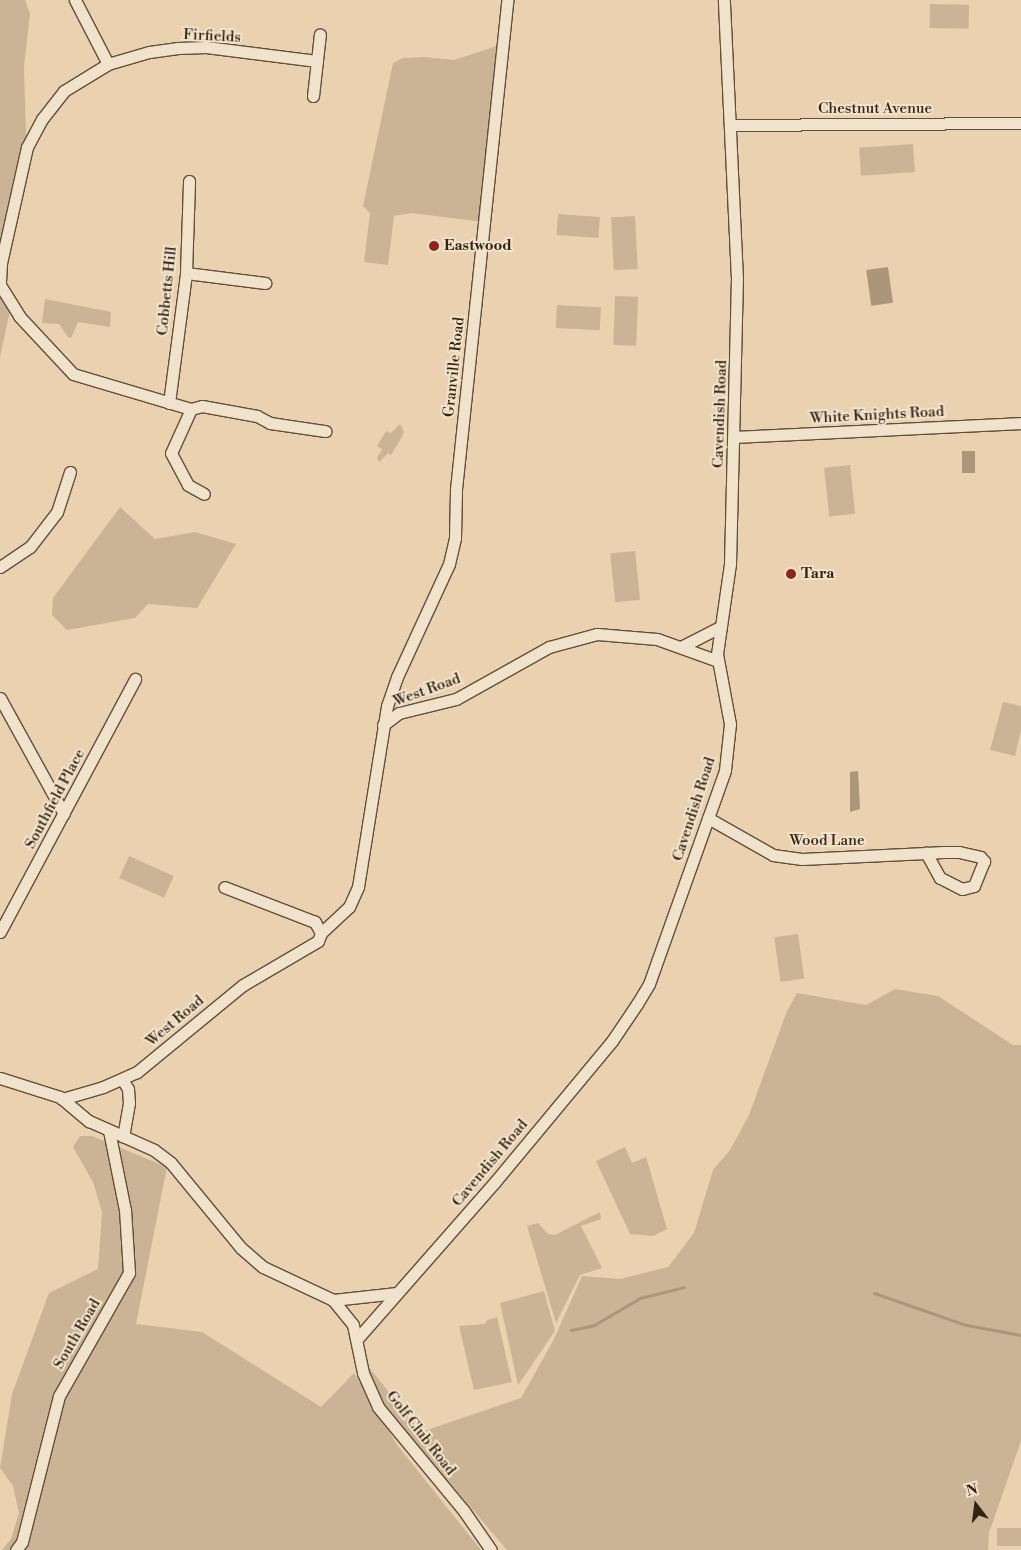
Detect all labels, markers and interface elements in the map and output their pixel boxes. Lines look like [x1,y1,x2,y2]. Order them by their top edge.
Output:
street label: Firfields [183,26,241,46]
street label: Chestnut Avenue [818,100,932,118]
place label: Eastwood [444,237,512,255]
marker: Eastwood [428,240,440,252]
street label: Cobbetts Hill [153,246,181,336]
street label: Granville Road [440,316,468,418]
street label: Cavendish Road [709,360,731,468]
street label: White Knights Road [809,402,945,428]
place label: Tara [801,565,834,583]
marker: Tara [785,568,797,580]
street label: West Road [391,670,463,710]
street label: Southfield Place [21,746,89,852]
street label: Cavendish Road [669,755,719,863]
street label: Wood Lane [789,832,865,850]
street label: West Road [142,992,208,1050]
street label: Cavendish Road [448,1116,532,1210]
street label: South Road [50,1296,104,1372]
street label: Golf Club Road [382,1387,460,1479]
north arrow [951,1480,1001,1530]
text: N [964,1480,980,1501]

